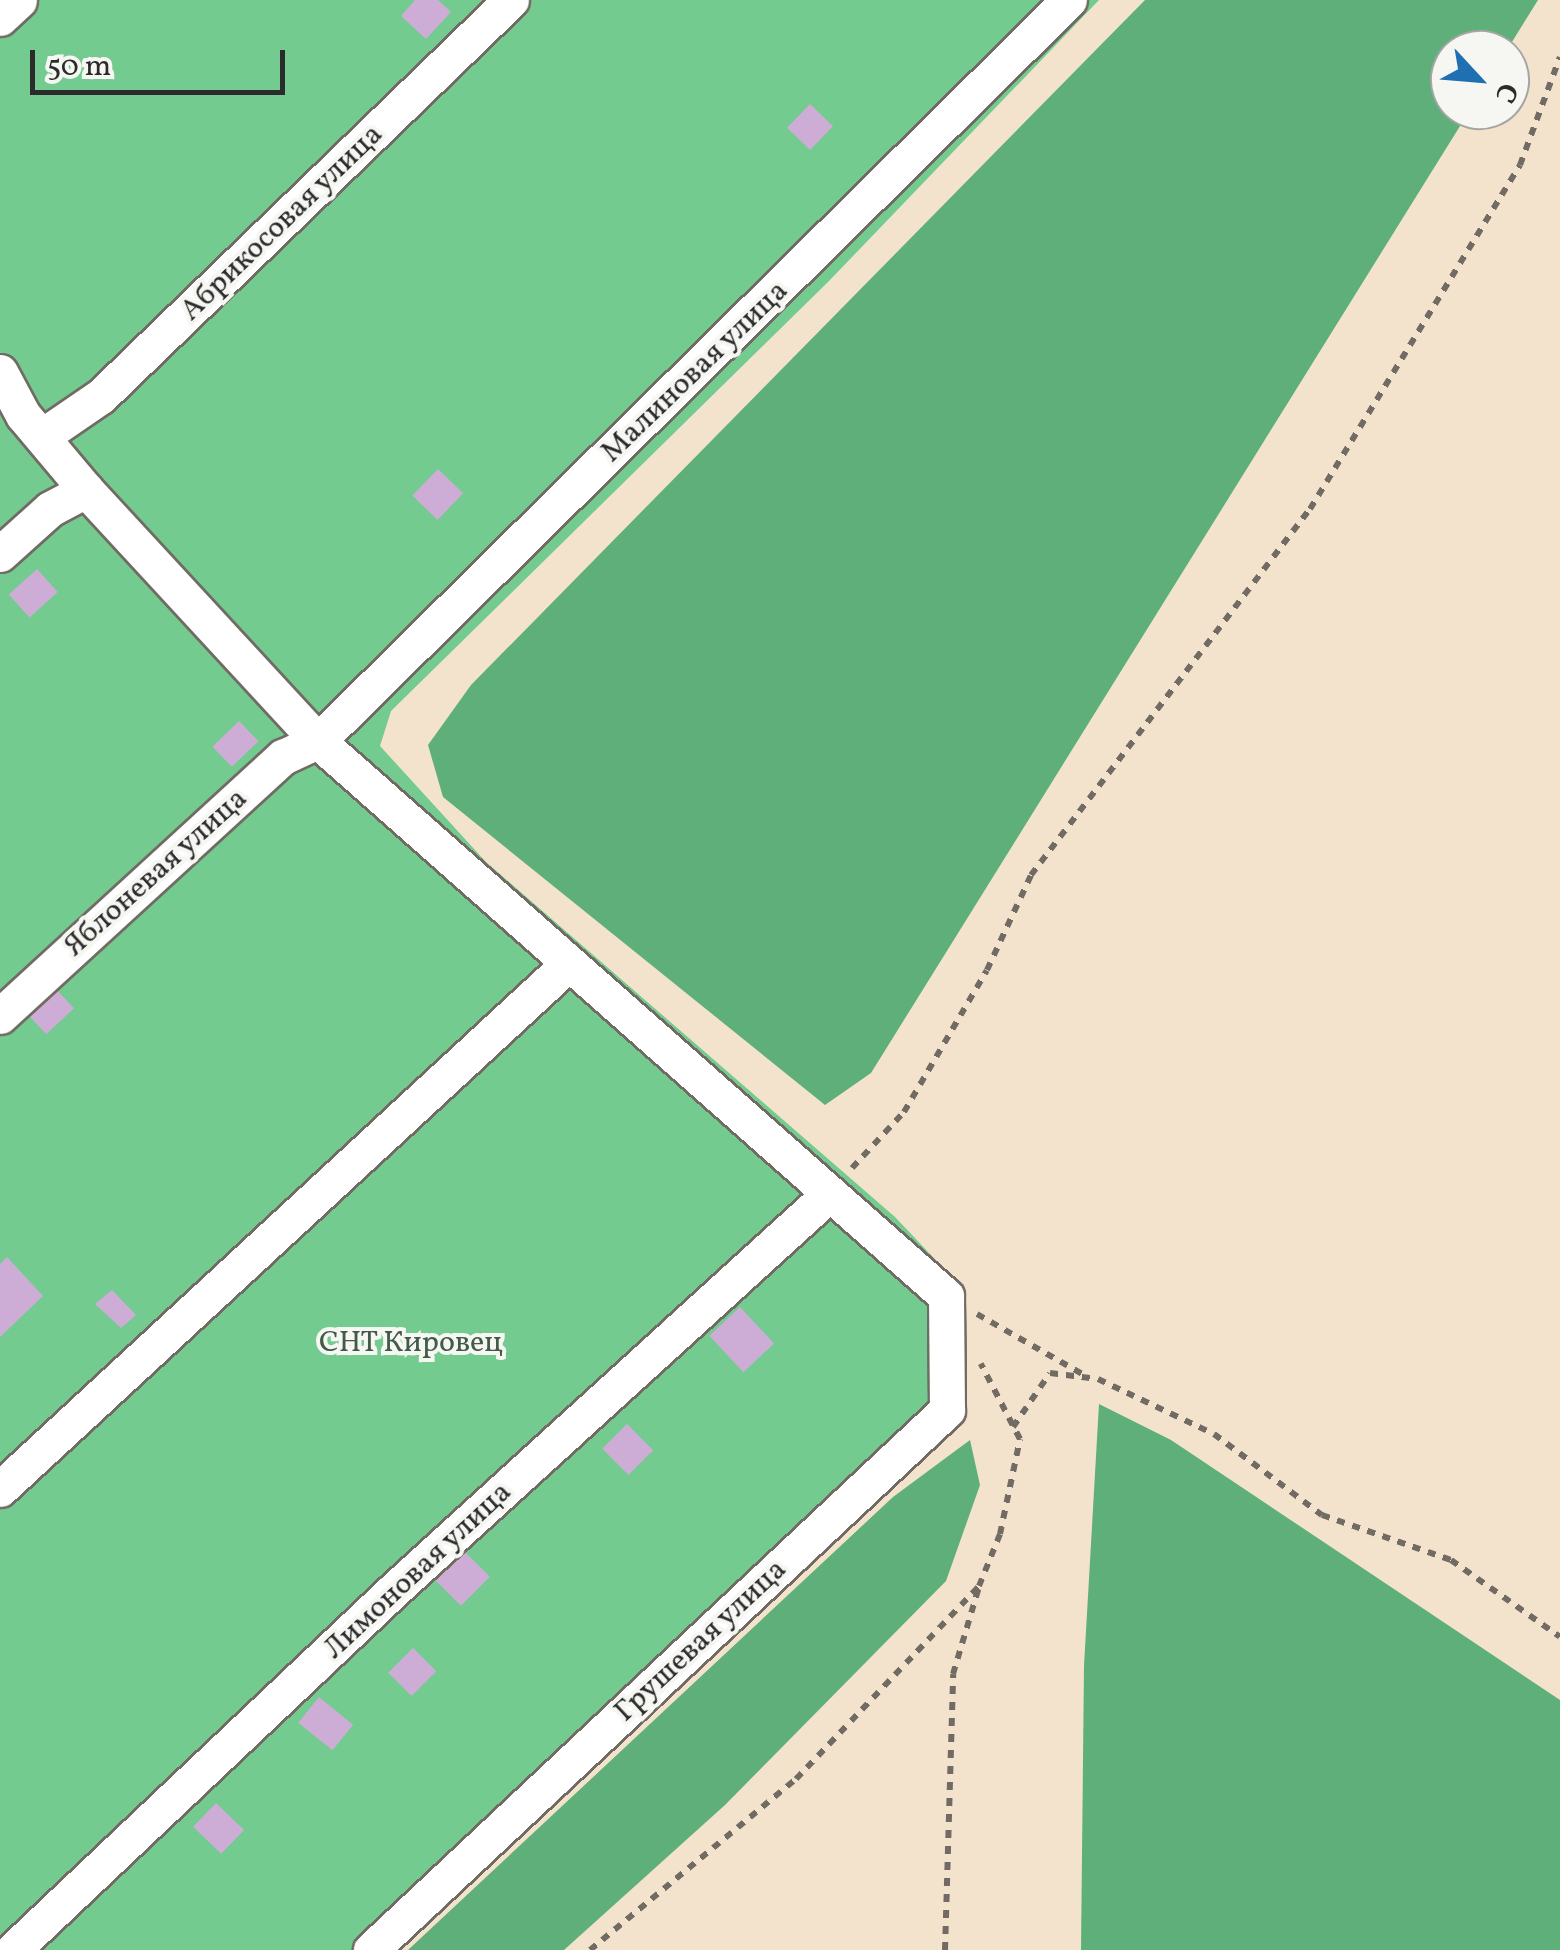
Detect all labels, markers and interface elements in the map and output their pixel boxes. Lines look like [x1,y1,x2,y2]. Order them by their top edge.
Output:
scale bar [35,30,290,92]
north arrow [1430,30,1530,130]
text: 50 m [47,46,111,88]
text: С [1484,76,1527,109]
street label: Абрикосовая улица [173,117,391,329]
street label: Малиновая улица [594,273,796,471]
street label: Яблоневая улица [57,781,255,965]
park label: СНТ Кировец [319,1325,503,1361]
street label: Лимоновая улица [316,1474,520,1668]
street label: Грушевая улица [607,1552,795,1730]

